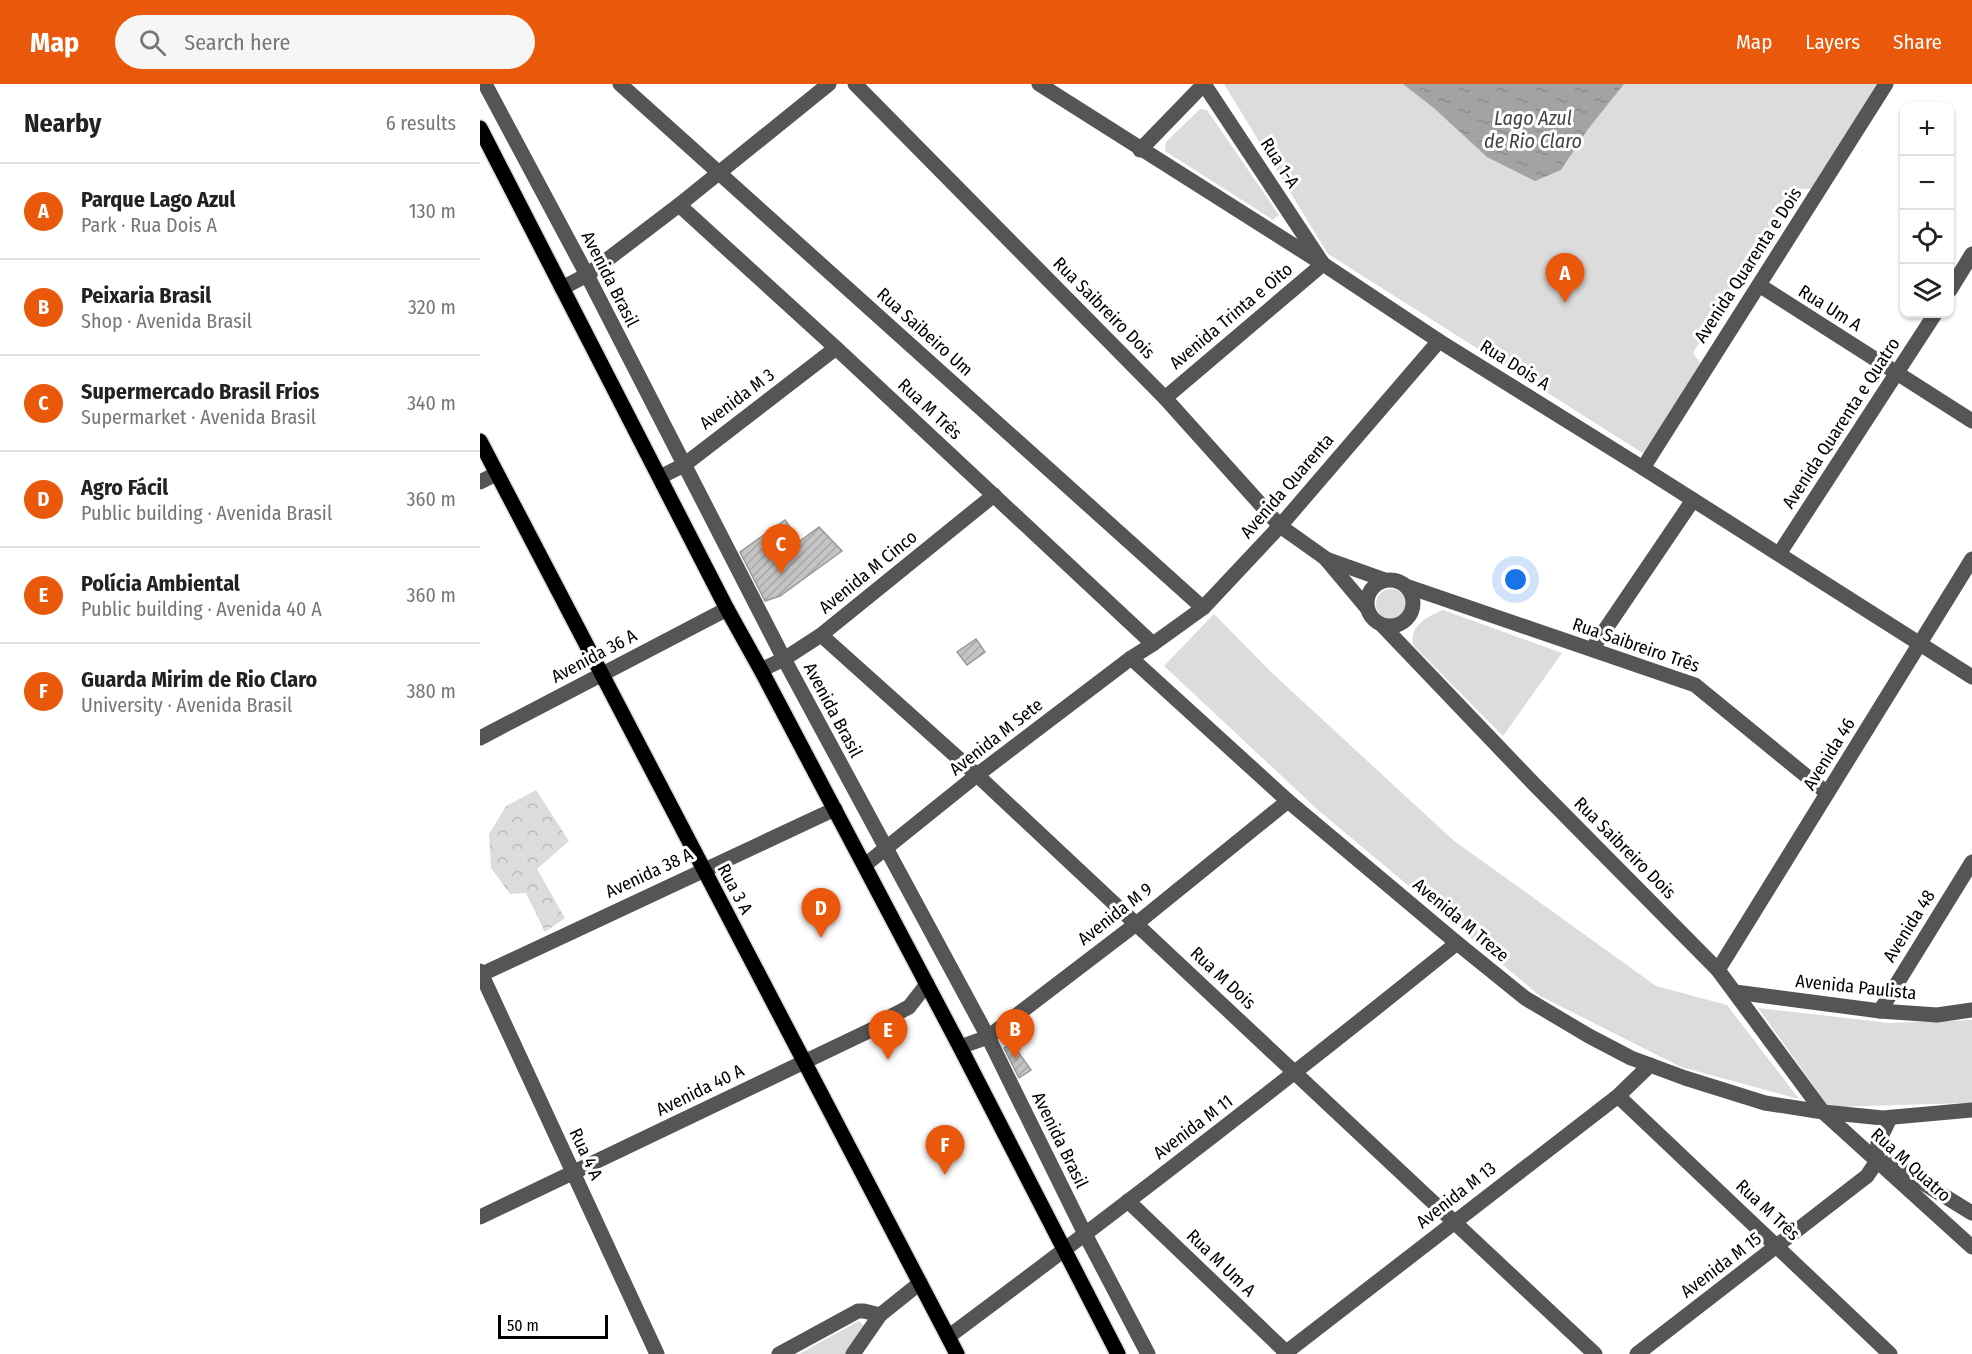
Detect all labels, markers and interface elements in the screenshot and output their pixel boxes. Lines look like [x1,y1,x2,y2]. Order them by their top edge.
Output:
search box [115,15,535,69]
text: Map [30,26,79,59]
icon: search [136,26,169,59]
text: Search here [184,29,290,56]
text: Map [1736,29,1772,55]
text: Layers [1805,29,1860,55]
text: Share [1893,29,1942,55]
map controls [1900,102,1954,318]
button: + [1900,102,1954,156]
water label: Lago Azul de Rio Claro [1484,106,1582,153]
text: Nearby [24,108,101,139]
text: 6 results [386,111,456,135]
street label: Rua 1-A [1256,134,1305,193]
button: − [1900,156,1954,210]
street label: Avenida Quarenta e Dois [1690,183,1807,347]
text: Parque Lago Azul [81,186,235,213]
text: A [38,199,49,223]
text: 130 m [409,199,456,223]
button: locate [1900,210,1954,264]
text: Park · Rua Dois A [81,213,217,237]
street label: Avenida Brasil [577,228,644,331]
street label: Rua Saibreiro Dois [1049,253,1160,364]
pin: A [1546,254,1584,303]
street label: Avenida Trinta e Oito [1165,258,1297,374]
button: layers [1900,264,1954,318]
street label: Rua Um A [1794,280,1866,336]
text: Peixaria Brasil [81,282,211,309]
street label: Rua Saibeiro Um [873,283,977,381]
text: B [38,295,49,319]
text: 320 m [408,295,456,319]
text: Shop · Avenida Brasil [81,309,252,333]
street label: Avenida Quarenta e Quatro [1777,333,1905,513]
street label: Rua Dois A [1476,335,1554,395]
street label: Avenida M 3 [695,364,779,434]
street label: Rua M Três [893,374,967,444]
text: Supermercado Brasil Frios [81,378,320,405]
text: C [38,391,49,415]
text: 340 m [407,391,456,415]
text: Supermarket · Avenida Brasil [81,405,316,429]
street label: Avenida Quarenta [1236,429,1338,543]
text: Agro Fácil [81,474,168,501]
text: D [38,487,49,511]
text: 360 m [407,487,456,511]
text: Public building · Avenida Brasil [81,501,332,525]
pin: C [762,524,800,574]
street label: Avenida M Cinco [814,526,922,618]
your location [1501,565,1530,594]
text: Polícia Ambiental [81,570,240,597]
text: E [39,583,48,607]
text: 360 m [407,583,456,607]
text: Public building · Avenida 40 A [81,597,322,621]
street label: Rua Saibreiro Três [1570,613,1703,677]
street label: Avenida 36 A [547,624,641,688]
street label: Avenida Brasil [799,659,867,761]
text: Guarda Mirim de Rio Claro [81,666,317,693]
text: F [39,679,48,703]
text: 380 m [406,679,456,703]
text: University · Avenida Brasil [81,693,292,717]
street label: Avenida M Sete [945,694,1047,780]
street label: Avenida 46 [1798,714,1860,794]
street label: Rua Saibreiro Dois [1570,793,1681,904]
street label: Avenida 38 A [602,843,697,903]
street label: Rua 3 A [713,860,758,919]
street label: Avenida M Treze [1409,874,1513,967]
street label: Avenida M 9 [1073,878,1157,950]
street label: Avenida 48 [1878,886,1940,966]
pin: D [802,888,840,938]
street label: Rua M Dois [1186,942,1261,1014]
street label: Avenida Paulista [1795,970,1918,1004]
pin: E [868,1010,908,1060]
pin: B [996,1010,1034,1059]
street label: Avenida 40 A [653,1059,748,1121]
street label: Avenida Brasil [1027,1088,1093,1192]
street label: Avenida M 11 [1149,1090,1237,1164]
street label: Rua M Quatro [1866,1123,1956,1207]
street label: Rua 4 A [564,1125,608,1184]
pin: F [926,1126,964,1175]
street label: Avenida M 13 [1412,1157,1500,1233]
street label: Rua M Três [1731,1175,1805,1245]
street label: Rua M Um A [1182,1225,1260,1302]
street label: Avenida M 15 [1676,1228,1766,1302]
scale bar [498,1312,608,1340]
text: 50 m [507,1316,539,1335]

